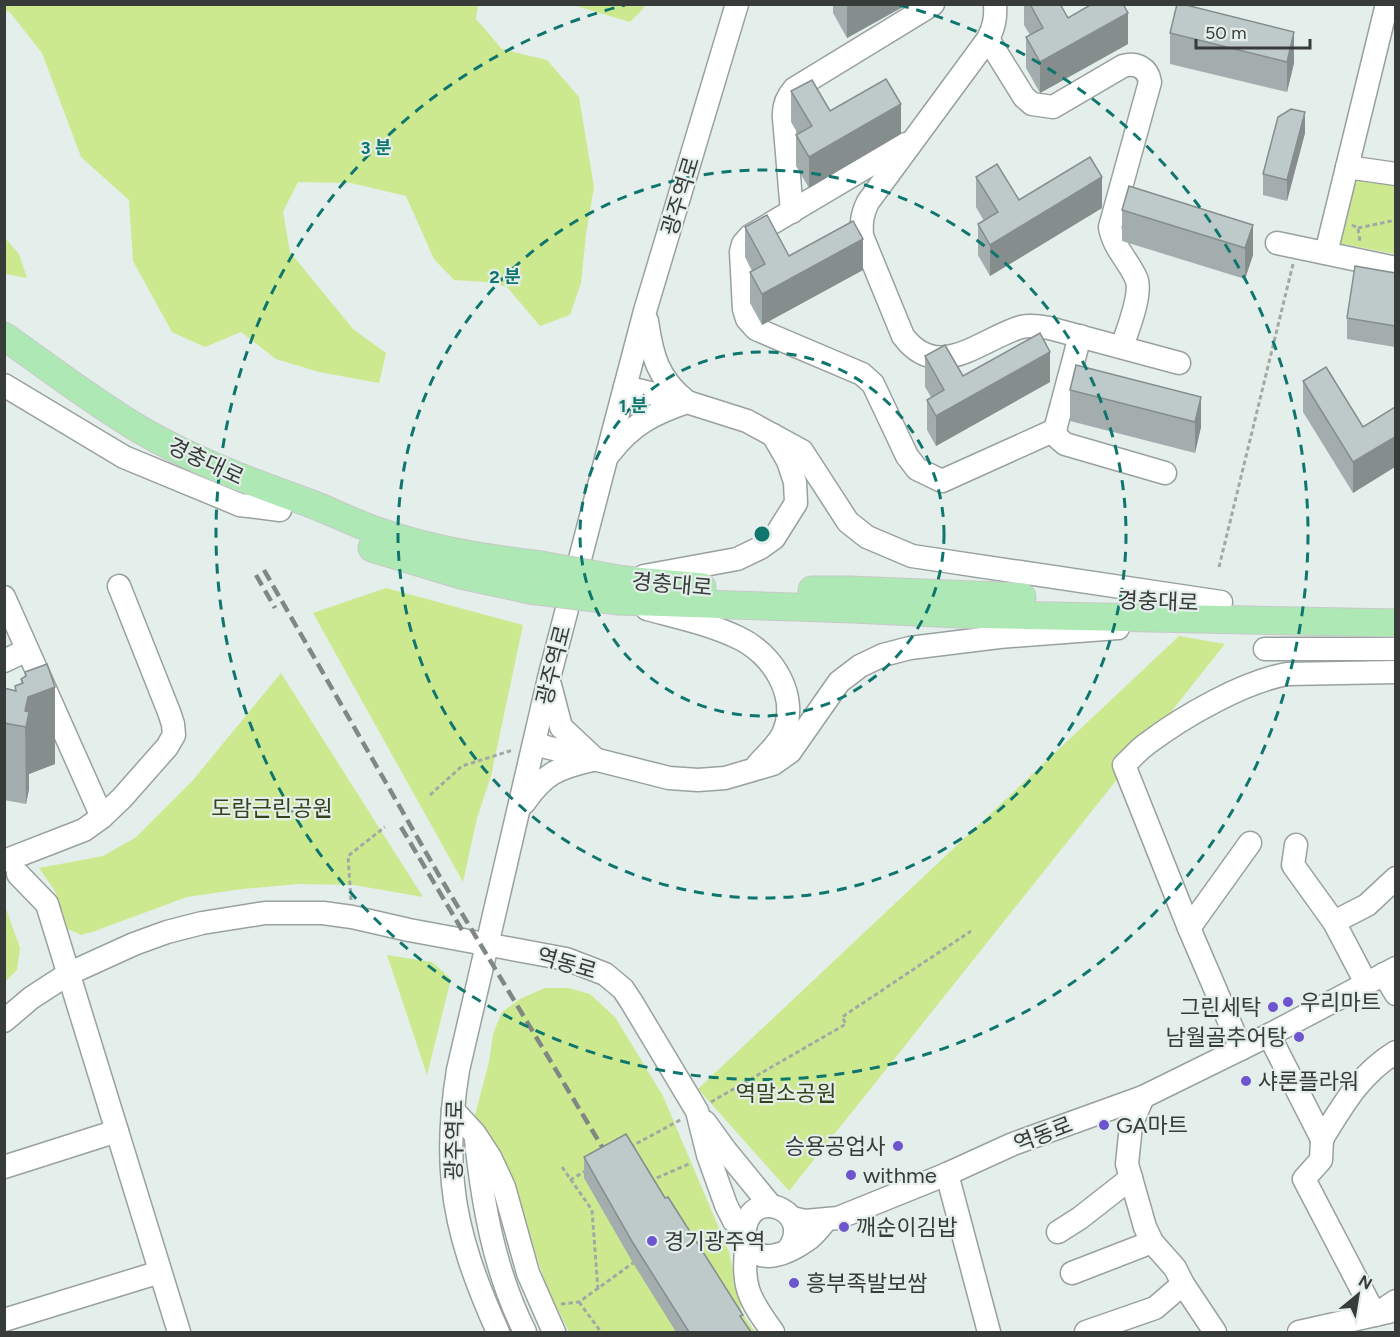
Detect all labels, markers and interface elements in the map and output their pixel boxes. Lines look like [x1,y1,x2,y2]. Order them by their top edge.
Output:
scale bar [1196,12,1310,50]
text: 50 m [1205,22,1247,44]
text: 3 분 [361,137,392,159]
street label: 광주역로 [656,153,705,239]
text: 2 분 [489,266,521,288]
text: 1 분 [619,395,648,417]
street label: 경충대로 [163,432,248,491]
centre of rings [752,524,772,544]
street label: 경충대로 [630,568,713,601]
street label: 경충대로 [1117,587,1199,616]
street label: 광주역로 [531,623,576,708]
park label: 도람근린공원 [211,795,333,822]
street label: 역동로 [534,942,600,985]
place label: 우리마트 [1300,989,1381,1016]
place label: 그린세탁 [1180,994,1261,1021]
marker: 우리마트 [1281,995,1295,1009]
marker: 그린세탁 [1266,1000,1280,1014]
place label: 남월골추어탕 [1166,1024,1287,1051]
marker: 남월골추어탕 [1292,1030,1306,1044]
place label: 샤론플라워 [1258,1068,1359,1095]
marker: 샤론플라워 [1239,1074,1253,1088]
park label: 역말소공원 [735,1080,837,1107]
street label: 광주역로 [440,1099,469,1181]
street label: 역동로 [1010,1111,1076,1158]
place label: GA마트 [1116,1112,1188,1139]
marker: GA마트 [1097,1118,1111,1132]
place label: 승용공업사 [785,1133,886,1160]
marker: 승용공업사 [891,1139,905,1153]
place label: withme [863,1162,937,1189]
marker: withme [844,1168,858,1182]
place label: 깨순이김밥 [856,1214,957,1241]
marker: 깨순이김밥 [837,1220,851,1234]
place label: 경기광주역 [664,1228,765,1255]
marker: 경기광주역 [645,1234,659,1248]
north arrow [1328,1265,1388,1325]
place label: 흥부족발보쌈 [806,1270,927,1297]
text: N [1355,1271,1375,1294]
marker: 흥부족발보쌈 [787,1276,801,1290]

